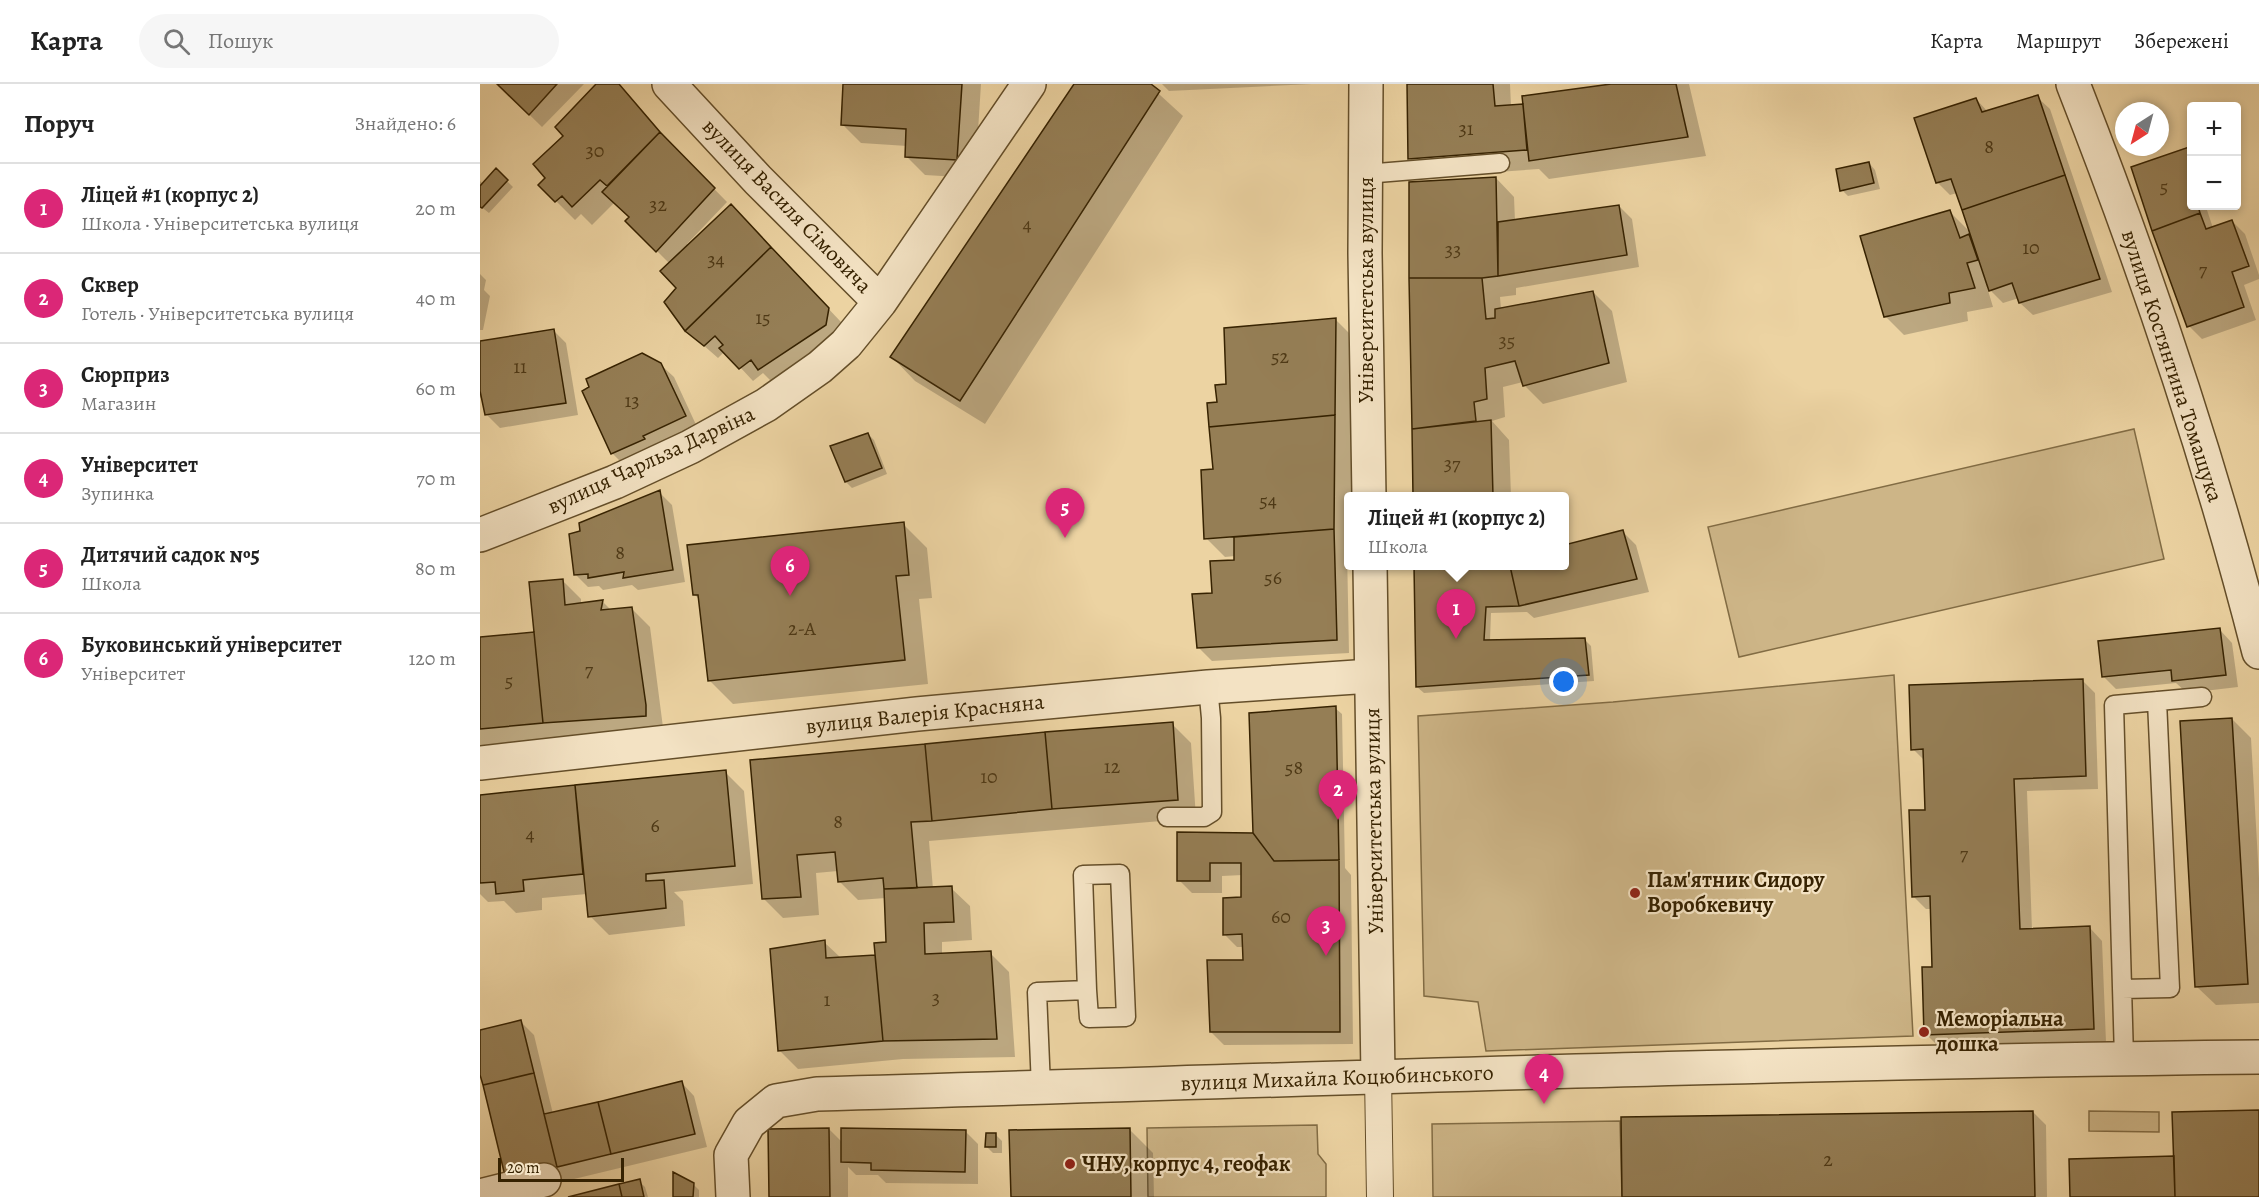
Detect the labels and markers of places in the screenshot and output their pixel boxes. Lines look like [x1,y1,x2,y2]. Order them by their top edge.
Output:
pin: 5 [1046,488,1084,538]
pin: 6 [770,546,810,596]
pin: 1 [1436,590,1476,639]
pin: 2 [1318,770,1358,820]
place label: Пам'ятник Сидору Воробкевичу [1647,865,1825,920]
marker: Пам'ятник Сидору Воробкевичу [1628,886,1642,900]
pin: 3 [1306,906,1346,956]
place label: Меморіальна дошка [1935,1004,2064,1059]
marker: Меморіальна дошка [1917,1025,1931,1039]
pin: 4 [1524,1054,1564,1104]
place label: ЧНУ, корпус 4, геофак [1082,1149,1291,1179]
marker: ЧНУ, корпус 4, геофак [1063,1157,1077,1171]

